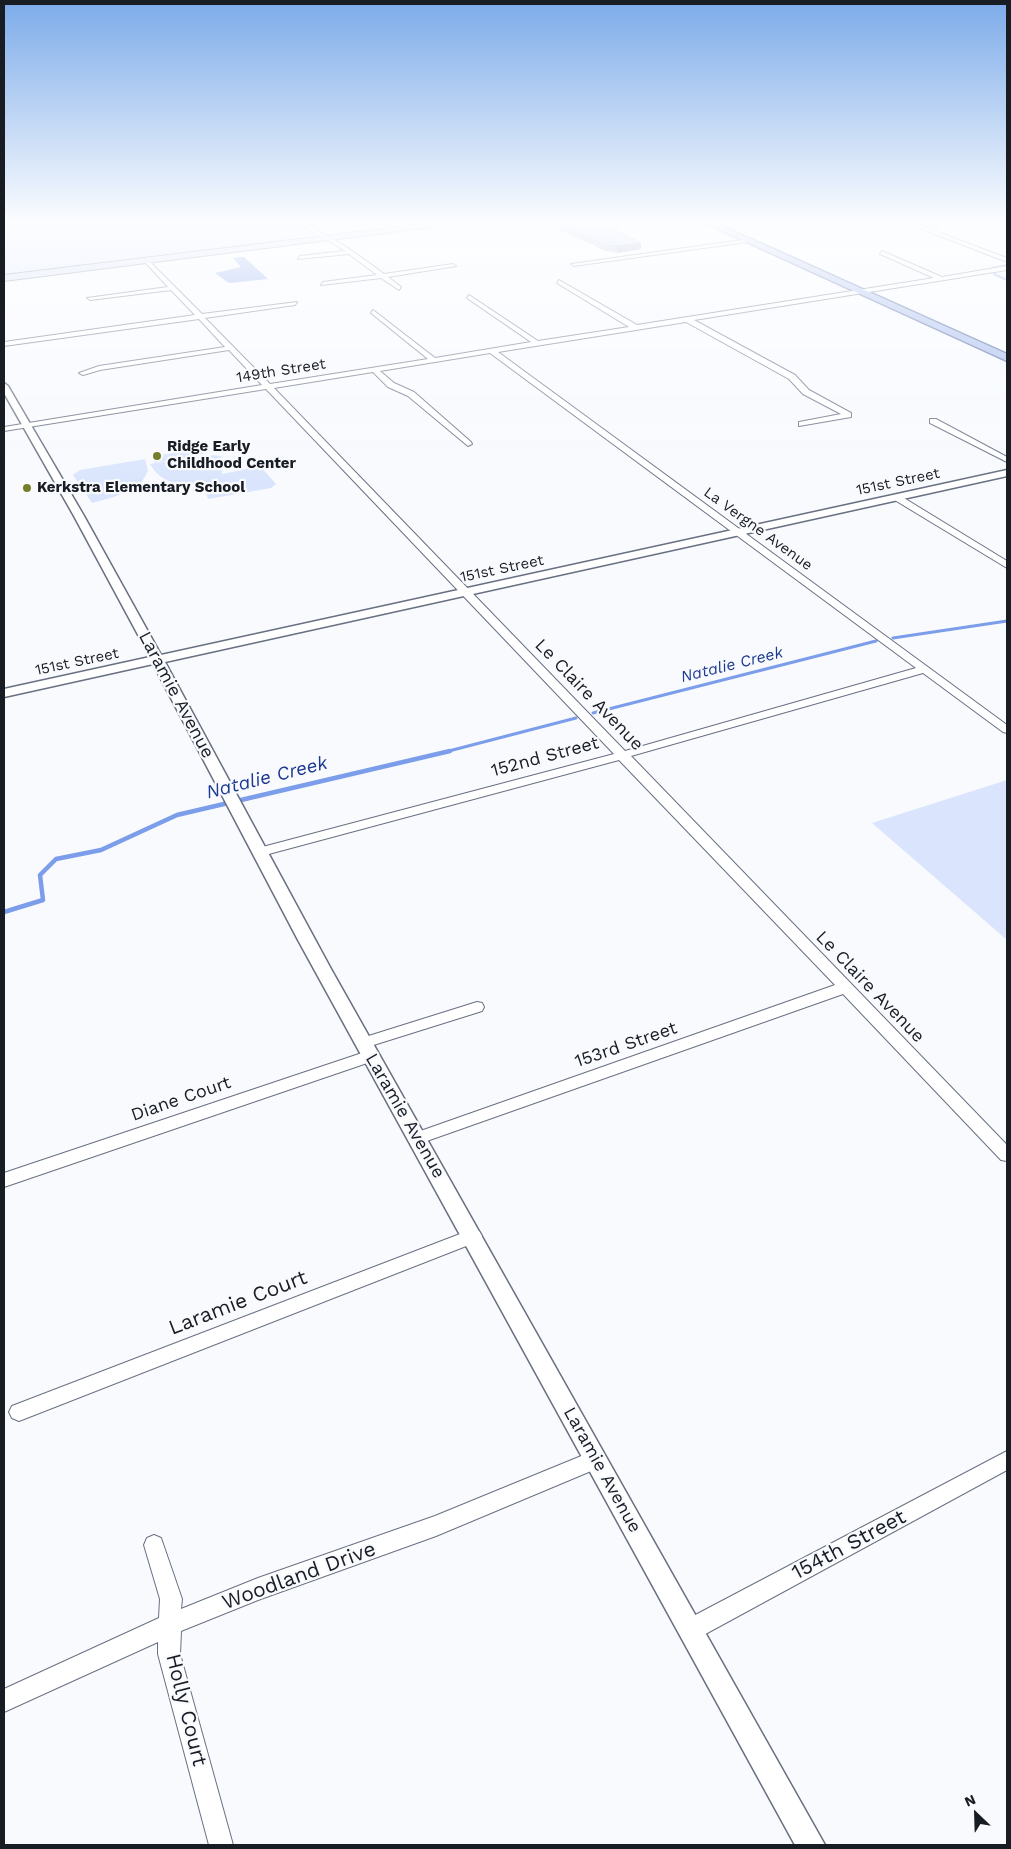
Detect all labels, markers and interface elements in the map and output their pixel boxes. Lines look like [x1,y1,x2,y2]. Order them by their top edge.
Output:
street label: 149th Street [235,355,327,387]
place label: Ridge Early Childhood Center [167,438,296,473]
marker: Ridge Early Childhood Center [151,450,163,462]
street label: 151st Street [855,464,941,500]
place label: Kerkstra Elementary School [37,479,245,497]
marker: Kerkstra Elementary School [21,482,33,494]
street label: La Vergne Avenue [700,483,816,575]
street label: 151st Street [459,551,545,587]
street label: Laramie Avenue [134,628,218,762]
street label: Le Claire Avenue [530,635,648,755]
water label: Natalie Creek [679,643,785,687]
street label: 151st Street [34,644,120,680]
street label: 152nd Street [489,732,601,782]
water label: Natalie Creek [204,752,330,804]
street label: Le Claire Avenue [811,927,929,1047]
street label: 153rd Street [572,1017,680,1073]
street label: Laramie Avenue [361,1050,449,1182]
street label: Diane Court [128,1072,234,1126]
street label: Laramie Court [165,1265,311,1341]
street label: Laramie Avenue [559,1403,645,1537]
street label: 154th Street [788,1504,910,1586]
street label: Woodland Drive [219,1537,379,1615]
street label: Holly Court [160,1651,212,1769]
north arrow [951,1789,1001,1839]
text: N [962,1791,978,1810]

